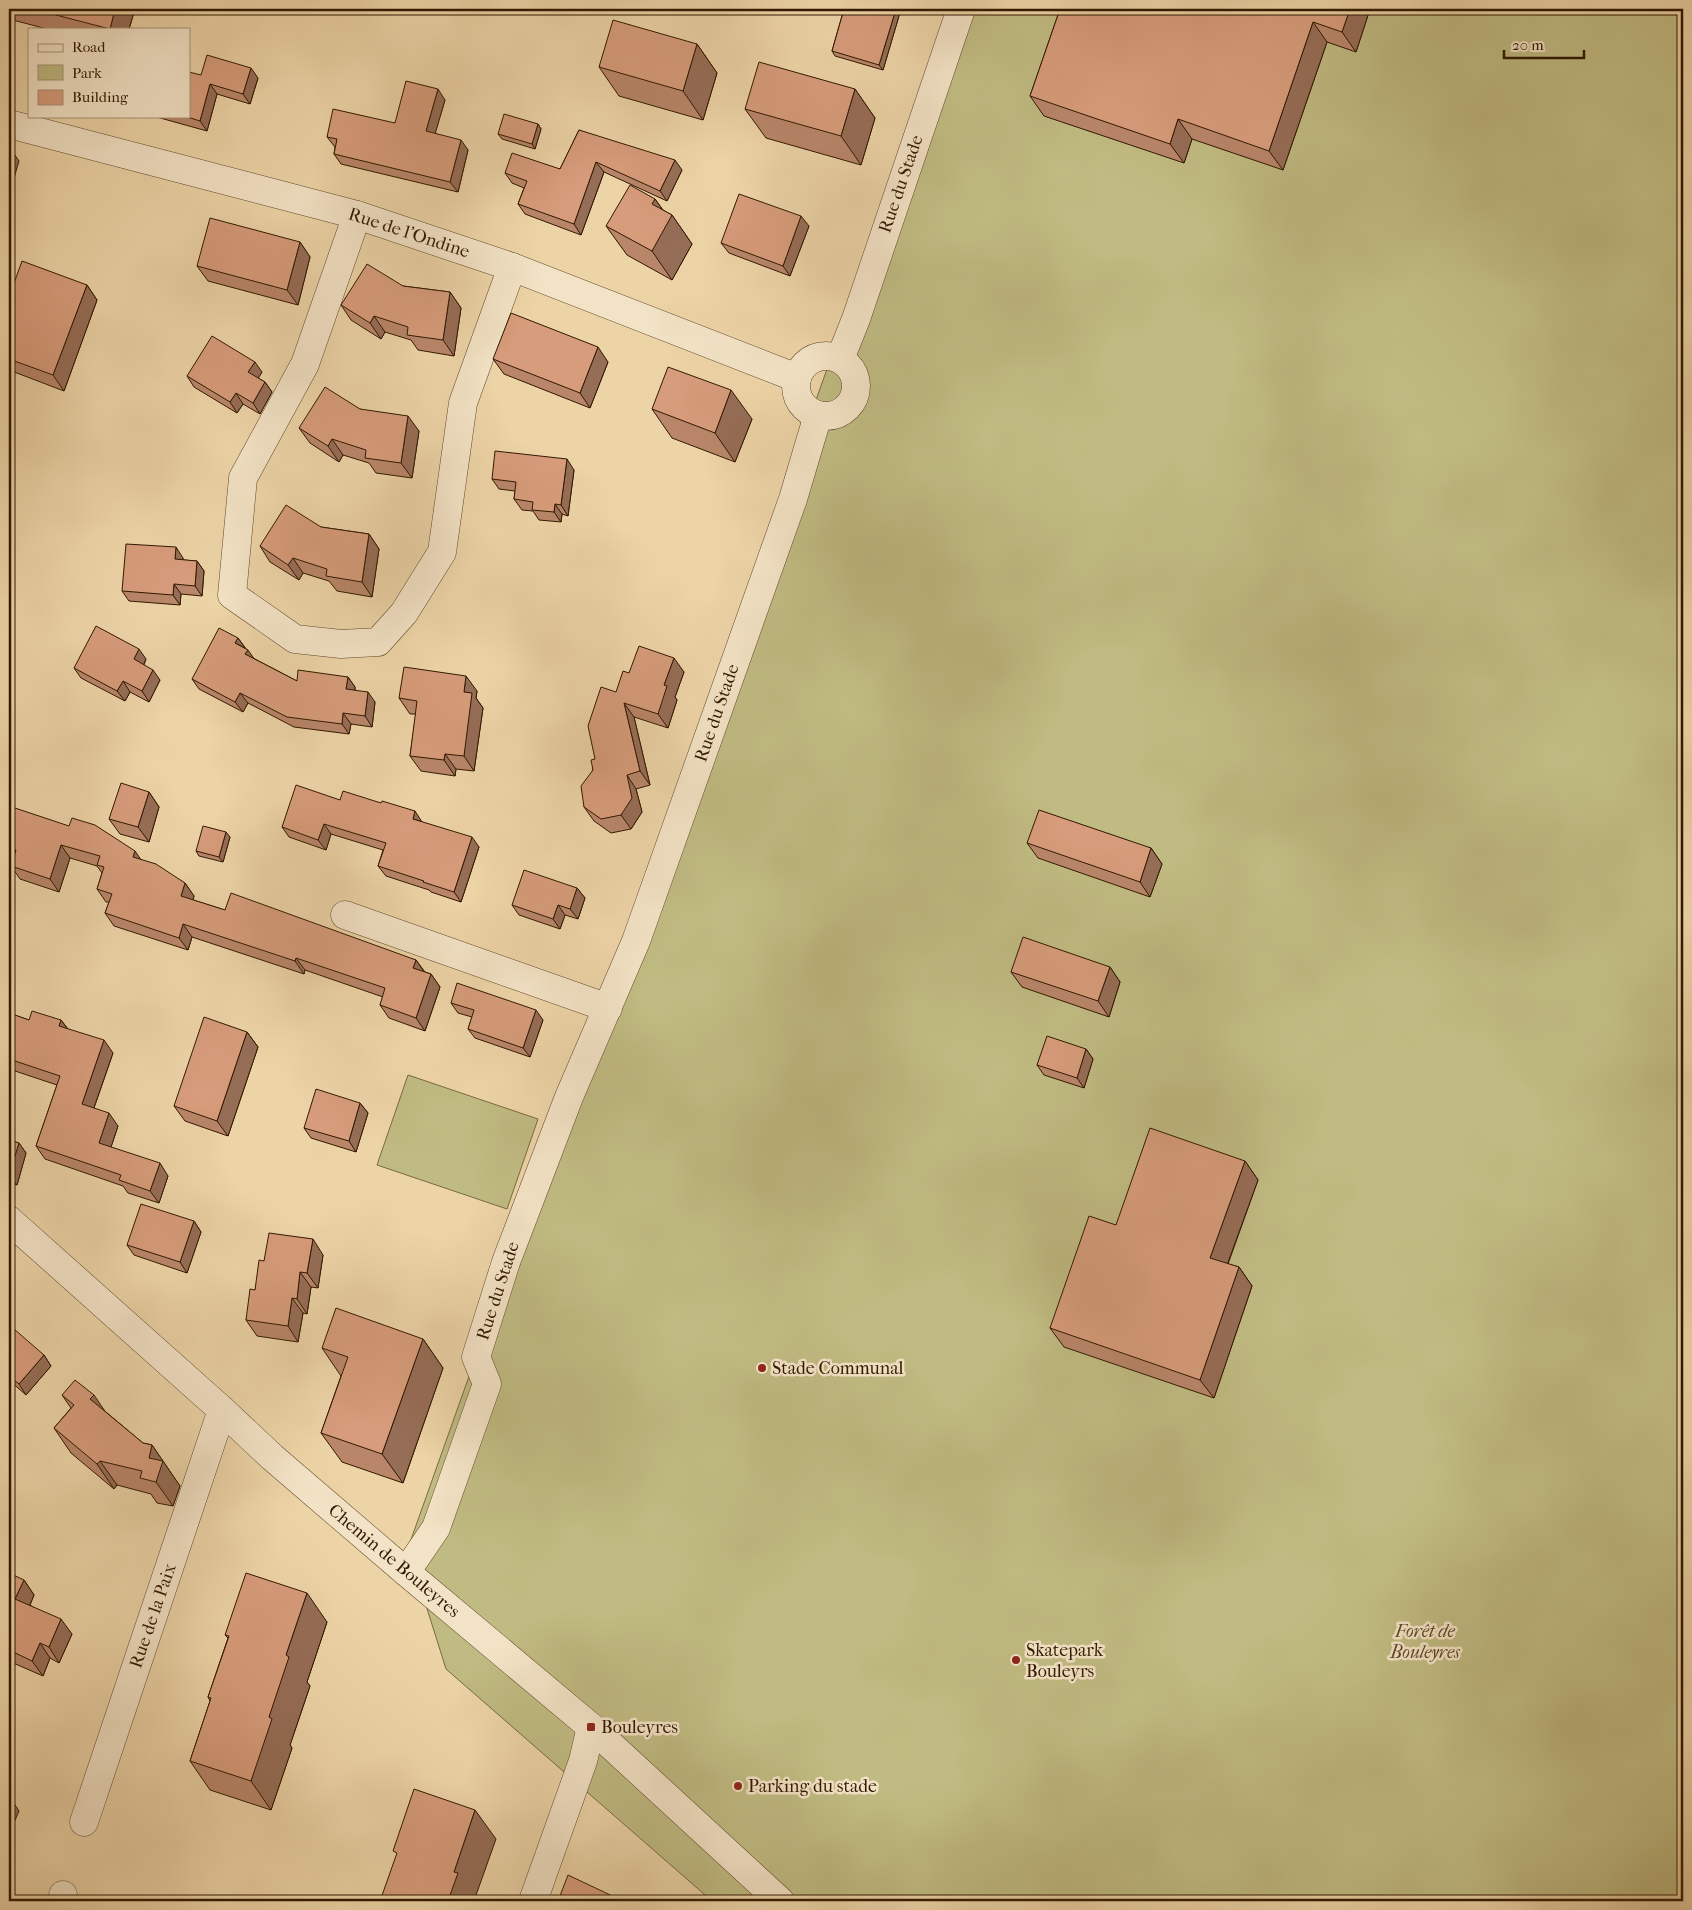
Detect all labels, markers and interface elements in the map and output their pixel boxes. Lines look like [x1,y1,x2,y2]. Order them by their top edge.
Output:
legend [28,28,190,118]
scale bar [1504,28,1584,60]
text: 20 m [1512,36,1544,54]
text: Road [72,38,106,56]
text: Park [72,64,102,82]
text: Building [72,88,129,106]
street label: Rue du Stade [874,132,928,236]
street label: Rue de l'Ondine [346,204,472,262]
street label: Rue du Stade [690,661,744,765]
street label: Rue du Stade [472,1239,524,1343]
place label: Stade Communal [772,1358,903,1379]
marker: Stade Communal [756,1362,768,1374]
street label: Chemin de Bouleyres [324,1500,464,1622]
street label: Rue de la Paix [125,1560,181,1671]
park label: Forêt de Bouleyres [1389,1621,1460,1663]
place label: Skatepark Bouleyrs [1026,1640,1104,1682]
marker: Skatepark Bouleyrs [1010,1654,1022,1666]
place label: Bouleyres [601,1717,678,1738]
marker: Bouleyres [585,1721,597,1733]
place label: Parking du stade [748,1776,877,1797]
marker: Parking du stade [732,1780,744,1792]

